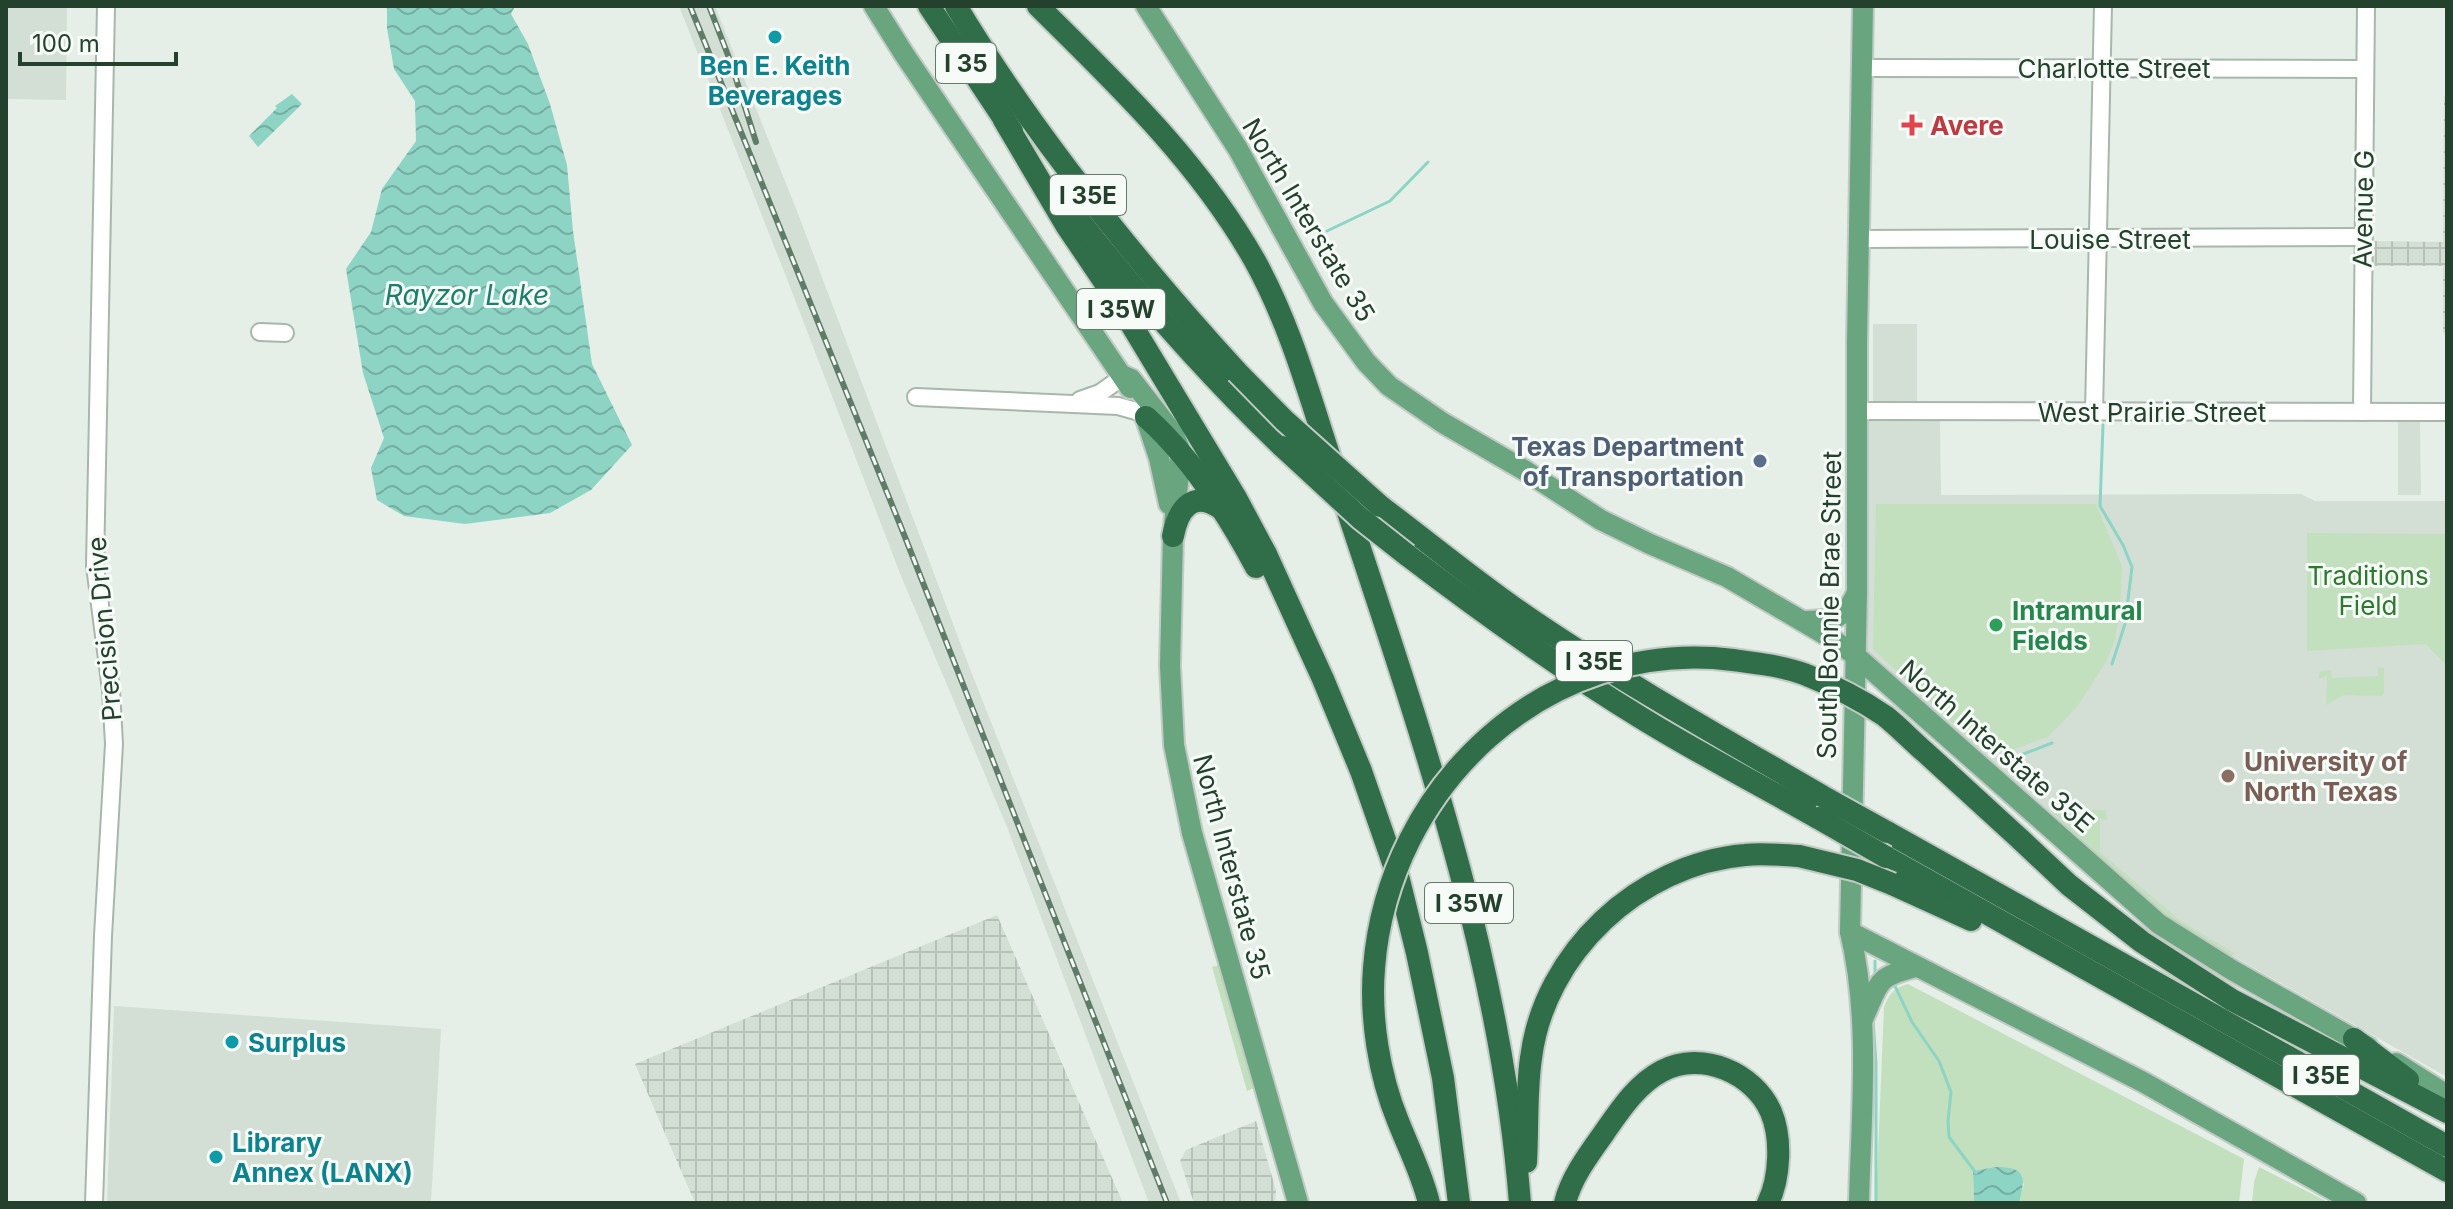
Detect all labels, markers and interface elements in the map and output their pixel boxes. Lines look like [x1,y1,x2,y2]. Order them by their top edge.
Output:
scale bar [20,16,176,66]
marker: Ben E. Keith Beverages [766,28,784,46]
text: 100 m [32,29,100,58]
road number: I 35 [936,43,996,83]
place label: Ben E. Keith Beverages [700,50,850,111]
street label: Charlotte Street [2017,53,2211,84]
place label: Avere [1930,110,2004,141]
street label: North Interstate 35 [1236,113,1382,327]
marker: Avere [1901,114,1923,136]
street label: Avenue G [2346,150,2380,268]
road number: I 35E [1050,175,1126,215]
street label: Louise Street [2029,224,2191,255]
water label: Rayzor Lake [385,278,549,312]
road number: I 35W [1077,289,1165,329]
street label: West Prairie Street [2038,397,2266,428]
place label: Texas Department of Transportation [1511,431,1744,492]
street label: South Bonnie Brae Street [1811,451,1847,759]
marker: Texas Department of Transportation [1751,452,1769,470]
street label: Precision Drive [80,535,128,723]
park label: Traditions Field [2307,560,2429,621]
place label: Intramural Fields [2012,595,2143,656]
marker: Intramural Fields [1987,616,2005,634]
road number: I 35E [1556,641,1632,681]
street label: North Interstate 35E [1894,653,2100,839]
place label: University of North Texas [2244,746,2408,807]
street label: North Interstate 35 [1187,751,1277,983]
marker: University of North Texas [2219,767,2237,785]
road number: I 35W [1425,883,1513,923]
place label: Surplus [248,1027,346,1058]
marker: Surplus [223,1033,241,1051]
road number: I 35E [2283,1055,2359,1095]
place label: Library Annex (LANX) [232,1127,413,1188]
marker: Library Annex (LANX) [207,1148,225,1166]

